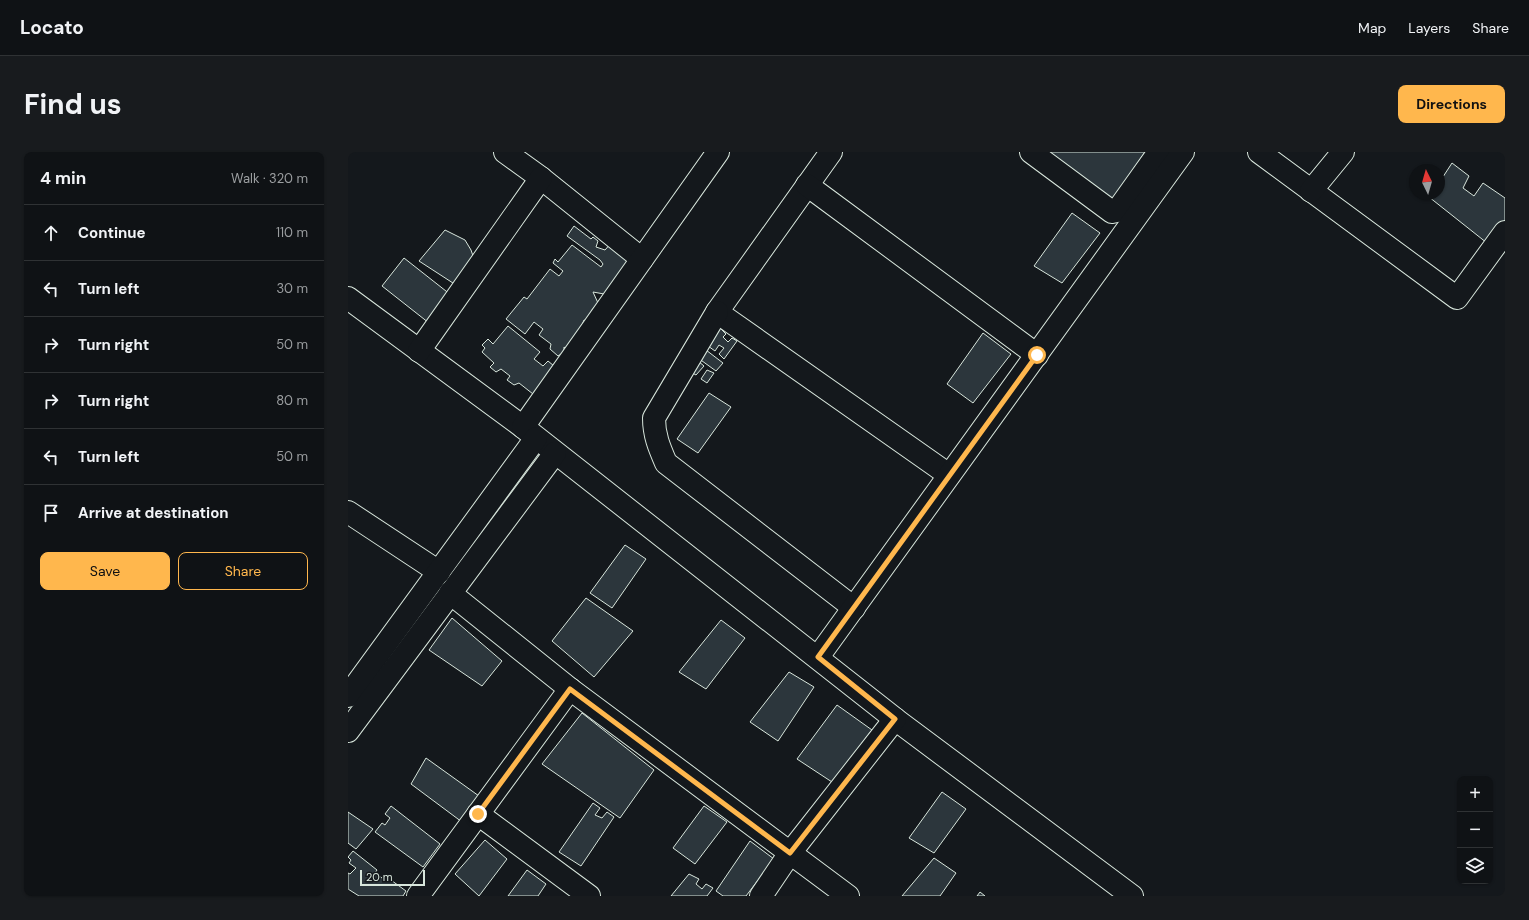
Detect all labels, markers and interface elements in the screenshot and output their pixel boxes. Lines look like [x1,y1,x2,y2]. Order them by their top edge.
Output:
text: Locato [20,15,84,40]
text: Map [1358,19,1386,37]
text: Layers [1408,19,1450,37]
text: Share [1472,19,1509,37]
button: Directions [1398,85,1505,123]
text: Find us [24,86,122,123]
north arrow [1409,164,1445,200]
text: 4 min [40,167,86,189]
text: Walk · 320 m [231,170,308,187]
icon: ahead [40,222,62,244]
text: Continue [78,223,146,243]
text: 110 m [276,224,308,241]
icon: left [40,278,62,300]
text: Turn left [78,279,139,299]
text: 30 m [276,280,308,297]
icon: right [40,334,62,356]
text: Turn right [78,335,149,355]
text: 50 m [276,336,308,353]
route start [1028,346,1046,364]
icon: right [40,390,62,412]
text: Turn right [78,391,149,411]
text: 80 m [276,392,308,409]
icon: left [40,446,62,468]
text: Turn left [78,447,139,467]
text: 50 m [276,448,308,465]
icon: arrive [40,502,62,524]
text: Arrive at destination [78,503,229,523]
button: Save [40,552,170,590]
button: Share [178,552,308,590]
map controls [1457,776,1493,884]
button: + [1457,776,1493,812]
route end [469,805,487,823]
button: − [1457,812,1493,848]
button: layers [1457,848,1493,884]
scale bar [360,868,425,887]
text: 20 m [366,870,392,884]

